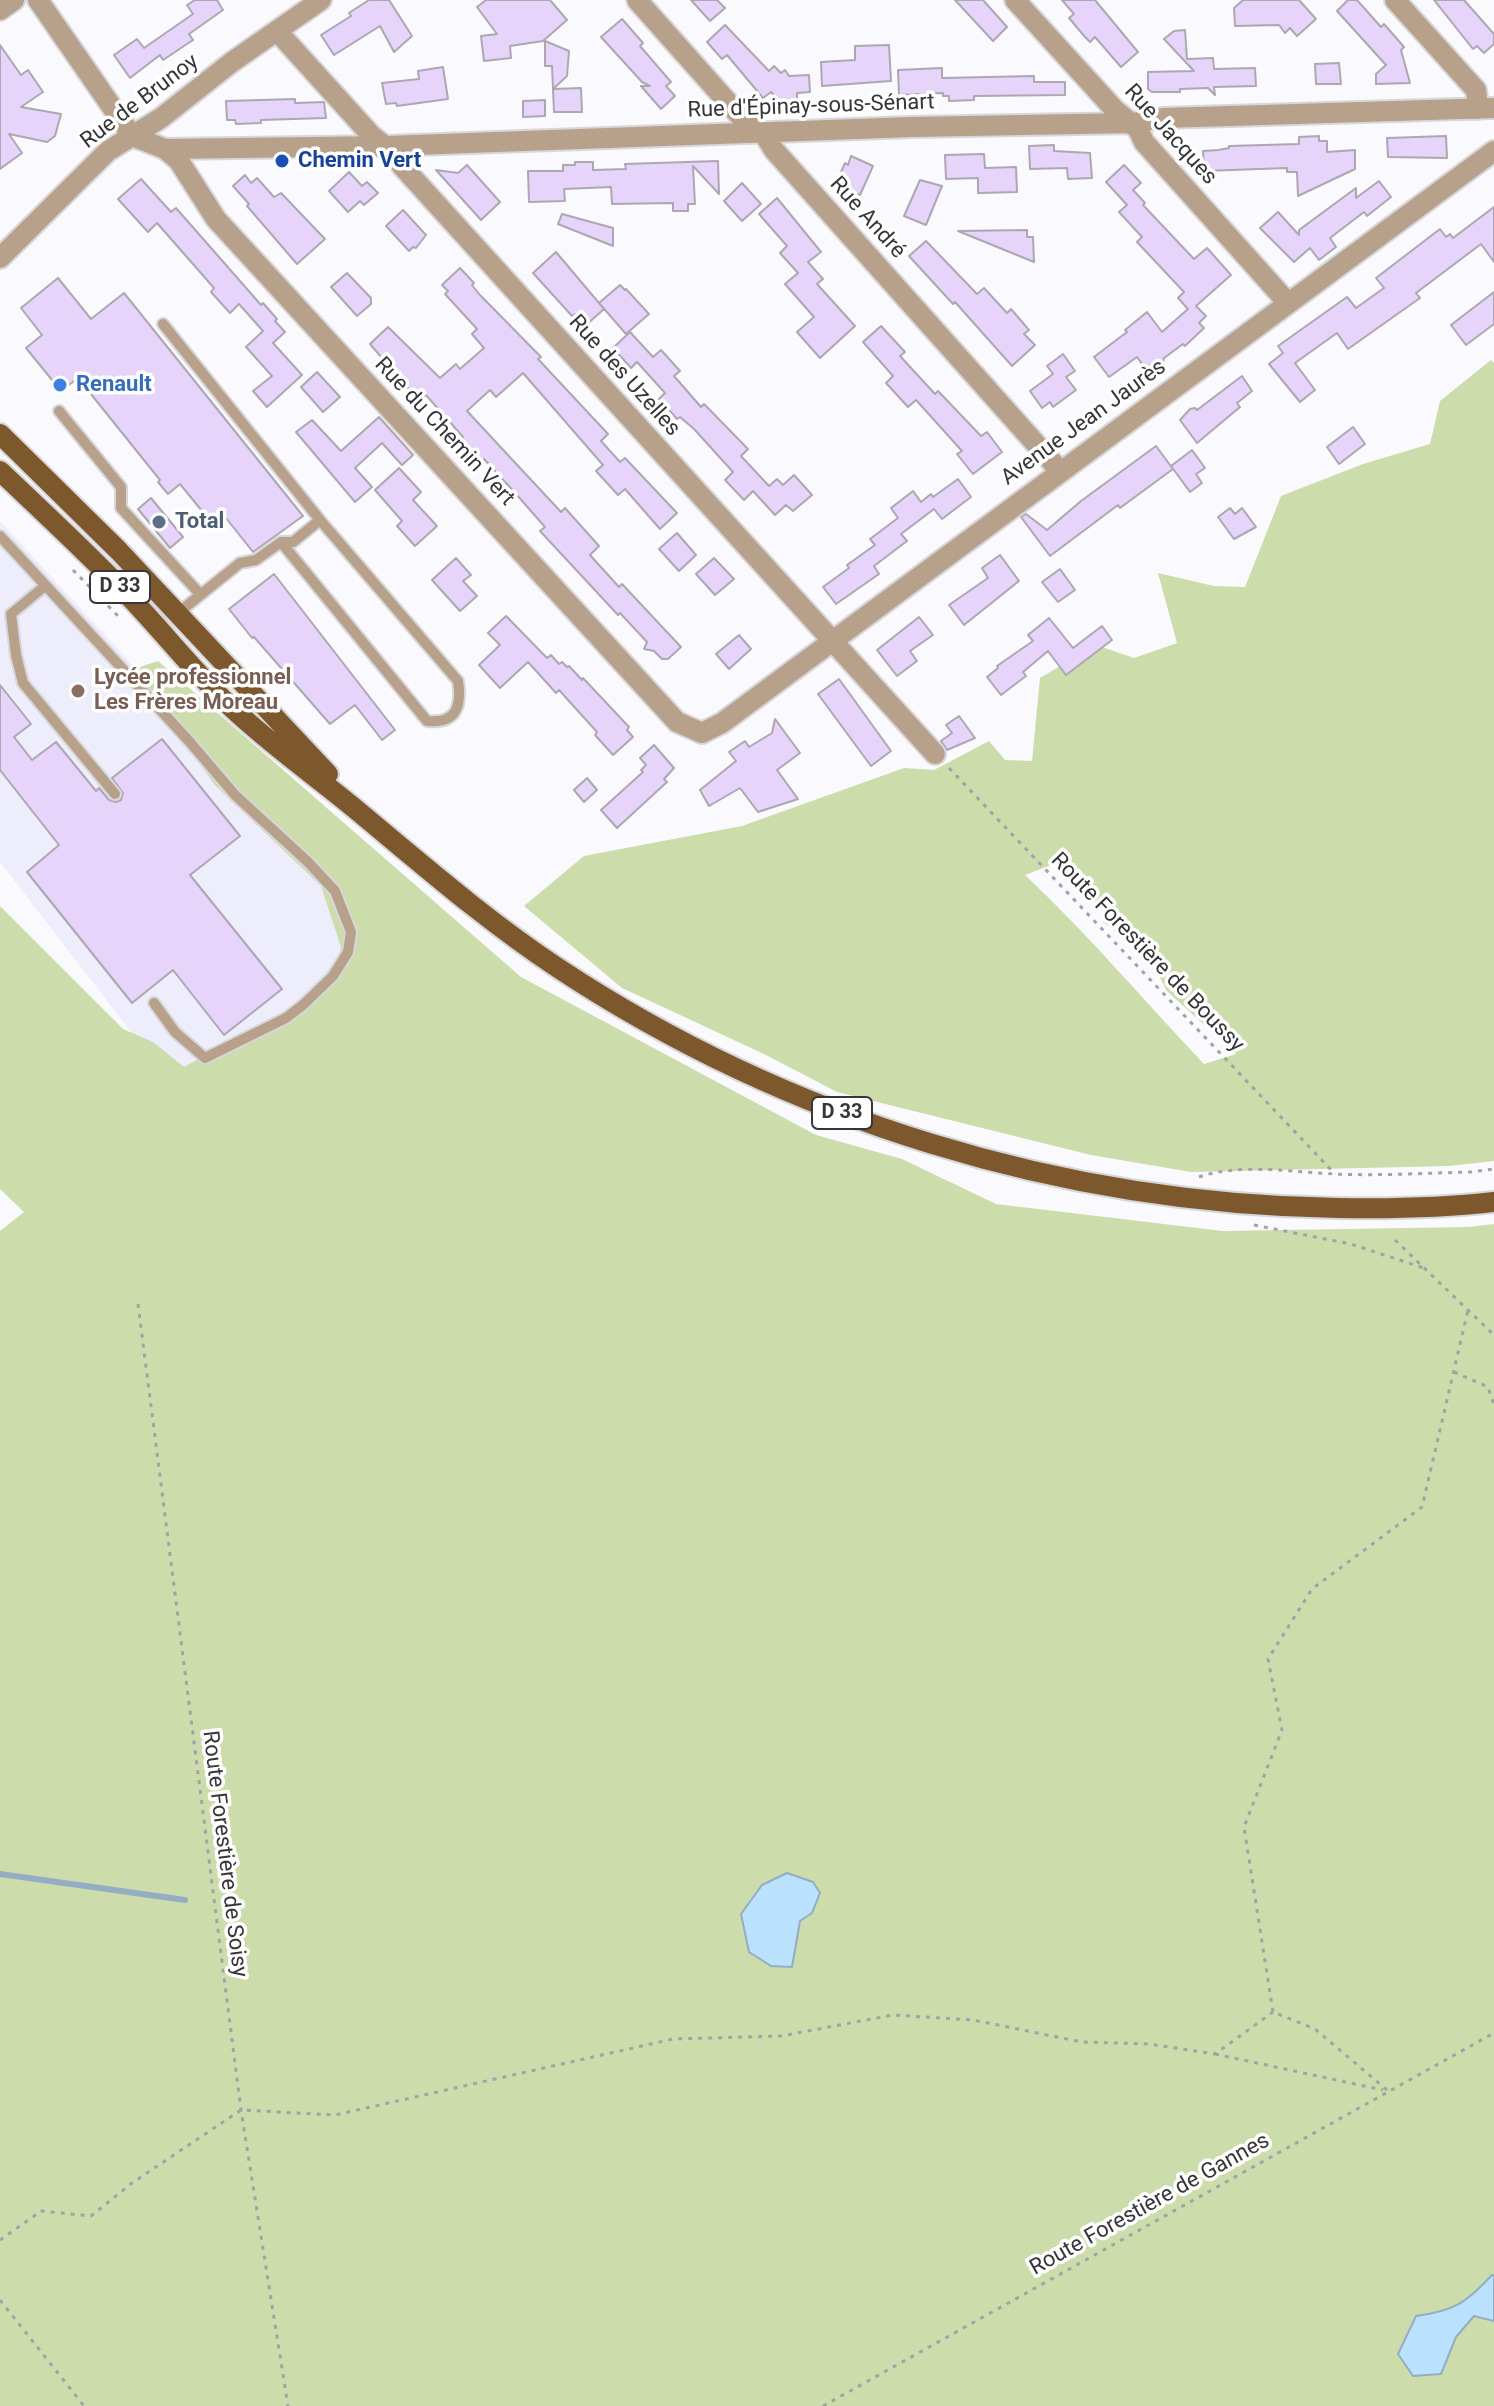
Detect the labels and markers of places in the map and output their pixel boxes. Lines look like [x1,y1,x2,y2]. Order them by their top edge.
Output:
place label: Chemin Vert [298,148,421,174]
marker: Chemin Vert [273,152,291,170]
place label: Renault [76,372,152,398]
marker: Renault [51,376,69,394]
place label: Total [175,509,224,535]
marker: Total [150,513,168,531]
place label: Lycée professionnel Les Frères Moreau [94,665,291,716]
marker: Lycée professionnel Les Frères Moreau [69,682,87,700]

